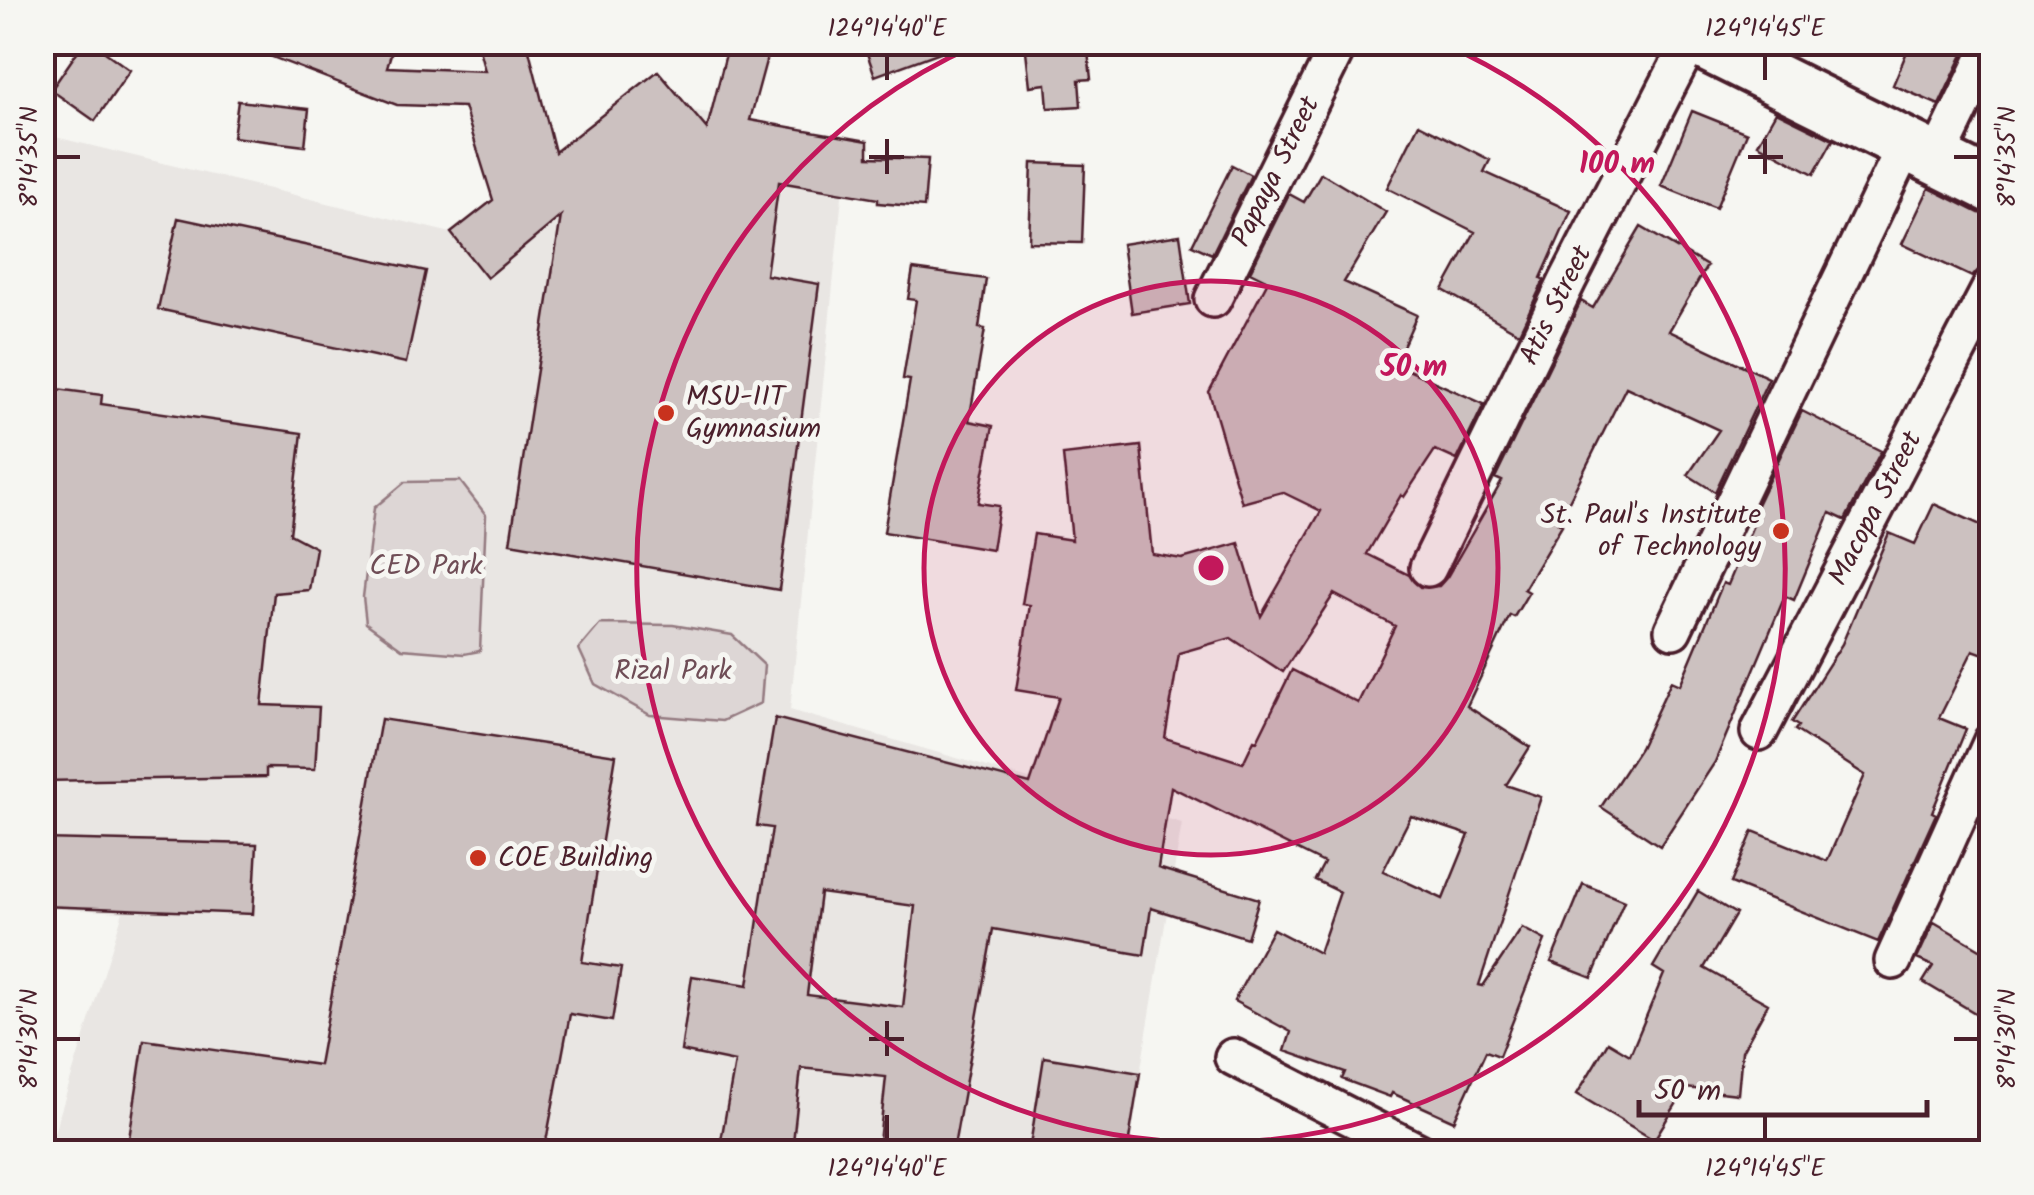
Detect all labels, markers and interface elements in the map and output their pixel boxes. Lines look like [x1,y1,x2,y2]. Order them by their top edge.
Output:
text: 124°14'40"E [827,9,948,49]
text: 124°14'45"E [1705,9,1826,49]
street label: Papaya Street [1220,87,1333,255]
text: 8°14'35"N [10,106,50,208]
text: 8°14'35"N [1988,106,2028,208]
text: 100 m [1579,141,1655,189]
street label: Atis Street [1507,237,1605,373]
text: 50 m [1380,344,1447,392]
place label: MSU-IIT Gymnasium [686,375,821,452]
marker: MSU-IIT Gymnasium [655,402,677,424]
street label: Macopa Street [1816,422,1935,594]
place label: St. Paul's Institute of Technology [1541,493,1762,570]
marker: St. Paul's Institute of Technology [1770,520,1792,542]
park label: CED Park [369,544,483,589]
centre of rings [1193,550,1229,586]
park label: Rizal Park [614,649,733,694]
place label: COE Building [498,836,653,881]
marker: COE Building [467,847,489,869]
text: 8°14'30"N [10,989,50,1089]
text: 8°14'30"N [1988,989,2028,1089]
scale bar [1639,1055,1926,1117]
text: 50 m [1654,1068,1721,1116]
text: 124°14'40"E [827,1149,948,1189]
text: 124°14'45"E [1705,1149,1826,1189]

